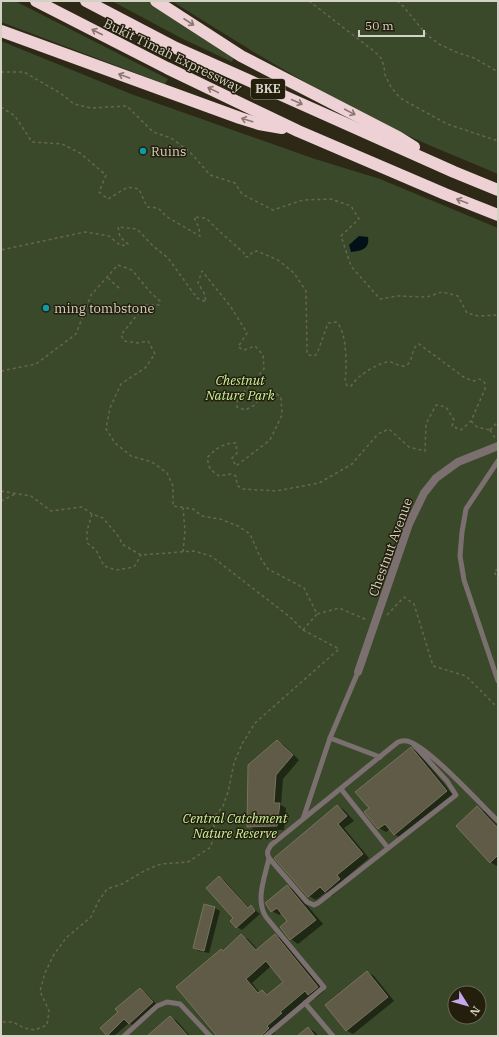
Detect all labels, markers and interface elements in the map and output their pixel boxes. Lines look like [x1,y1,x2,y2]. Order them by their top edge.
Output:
scale bar [359,12,424,38]
street label: Bukit Timah Expressway [101,15,245,96]
one-way arrow [183,18,194,26]
text: 50 m [365,18,394,33]
one-way arrow [91,28,103,35]
one-way arrow [119,72,131,80]
road number: BKE [251,79,285,99]
one-way arrow [207,86,219,93]
one-way arrow [291,99,303,106]
one-way arrow [344,109,356,117]
one-way arrow [240,116,253,123]
place label: Ruins [151,143,186,160]
marker: Ruins [138,146,148,156]
one-way arrow [456,196,468,204]
place label: ming tombstone [54,300,154,317]
marker: ming tombstone [41,303,51,313]
park label: Chestnut Nature Park [204,372,275,404]
street label: Chestnut Avenue [365,495,416,599]
park label: Central Catchment Nature Reserve [183,810,288,842]
north arrow [447,985,487,1025]
text: N [467,1003,483,1019]

